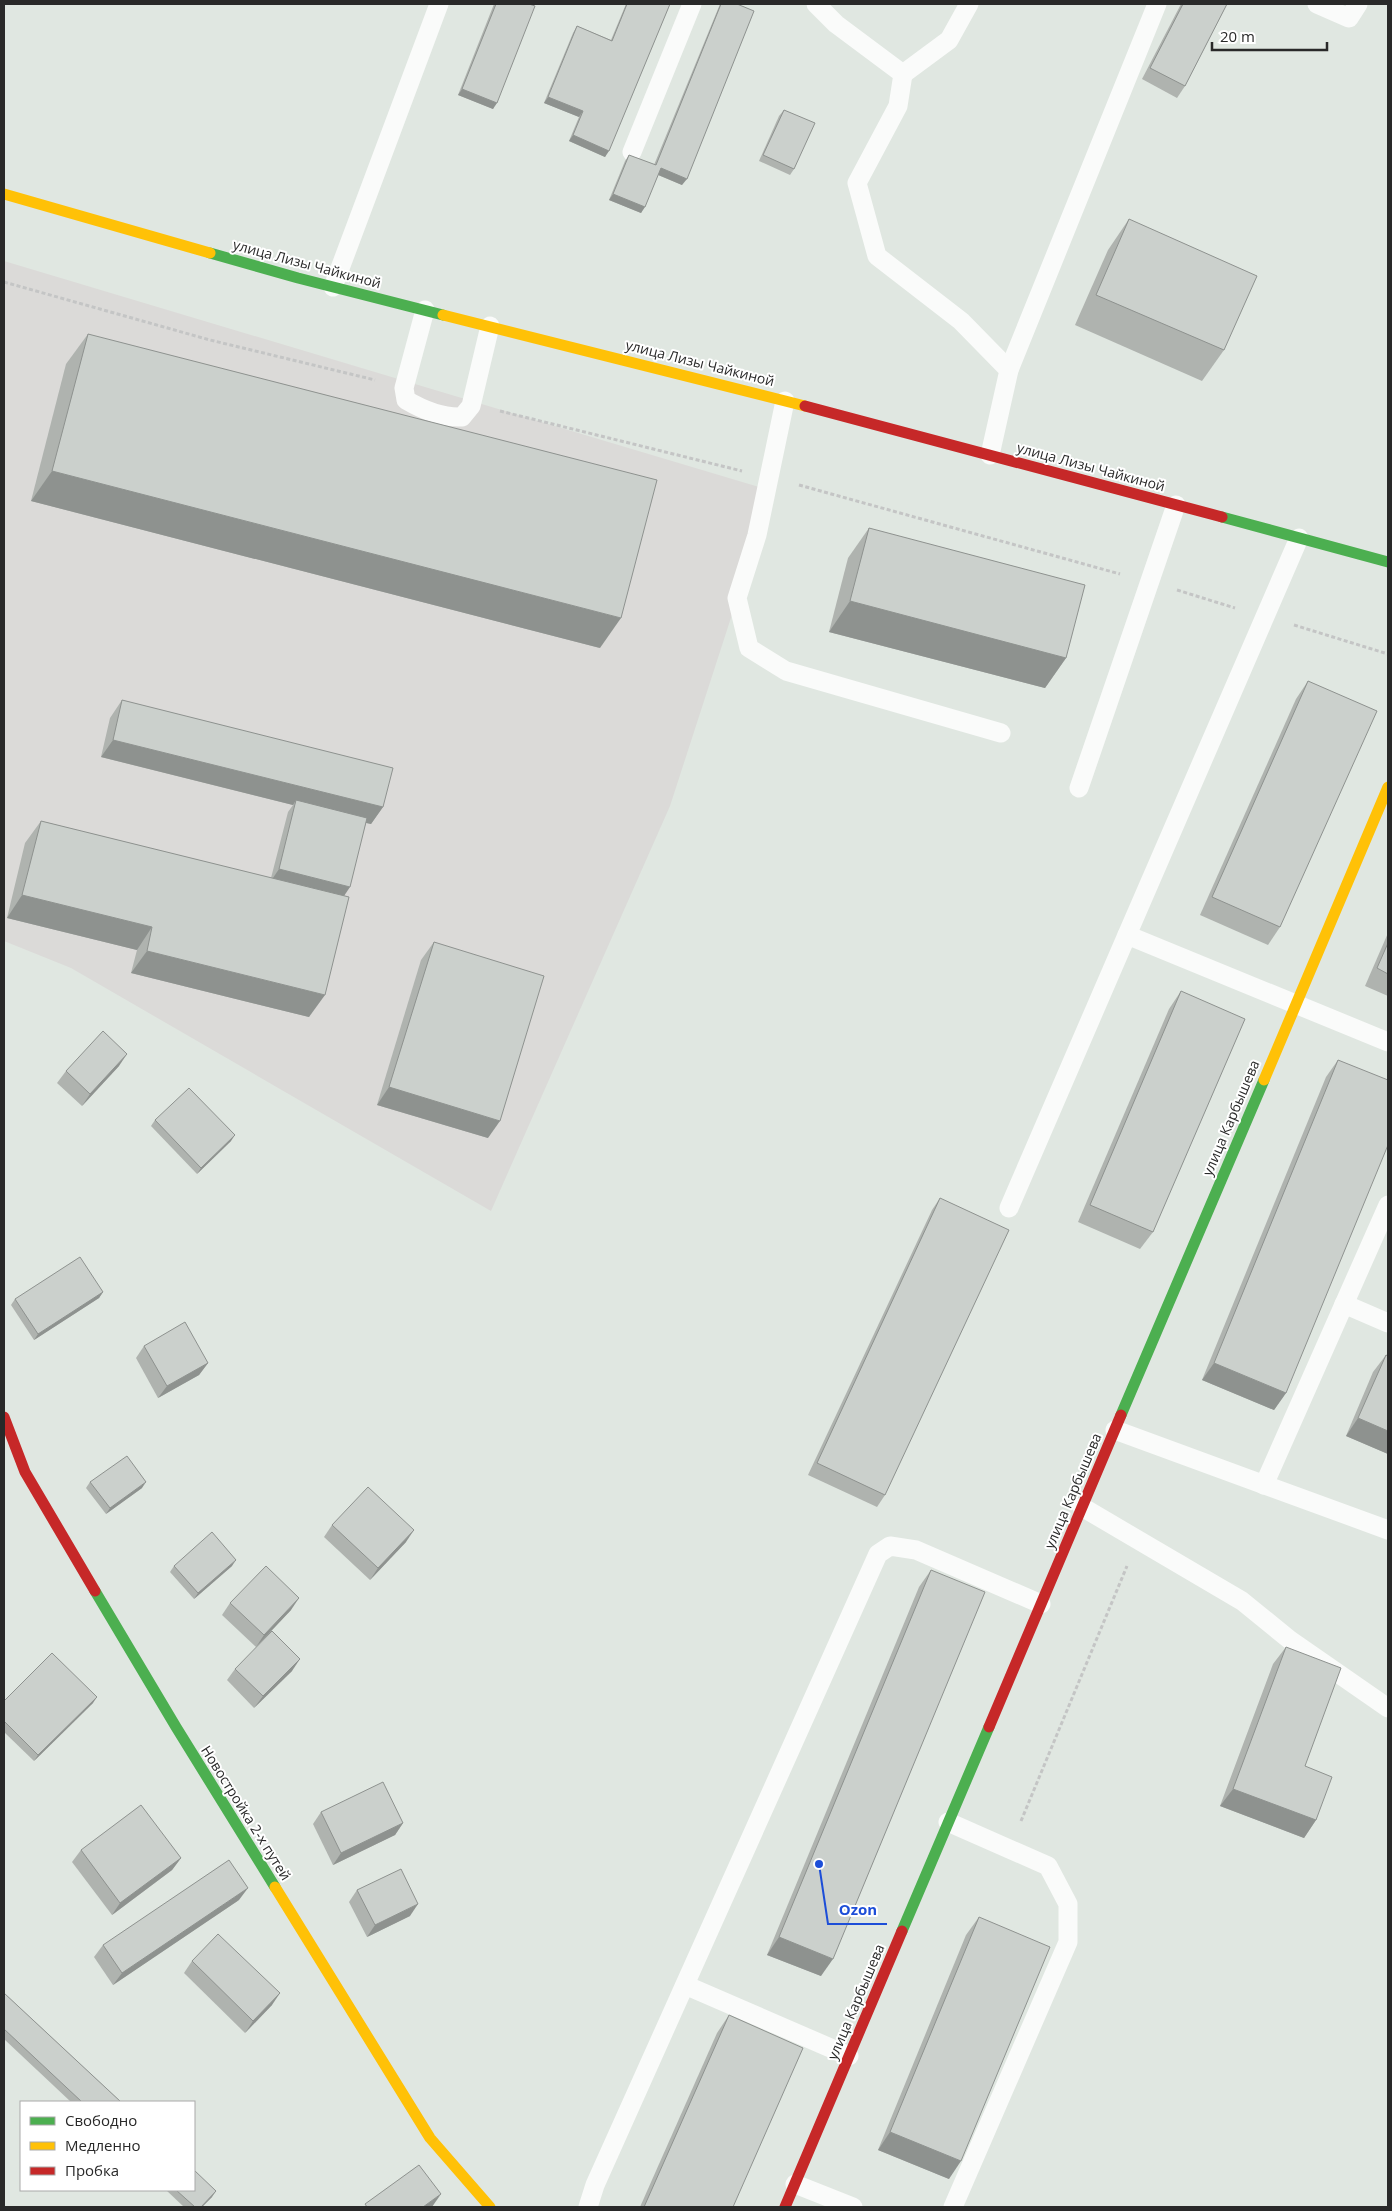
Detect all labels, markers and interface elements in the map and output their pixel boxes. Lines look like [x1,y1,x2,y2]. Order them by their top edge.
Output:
scale bar [1212,20,1327,52]
text: 20 m [1220,26,1255,46]
street label: улица Лизы Чайкиной [231,235,383,292]
street label: улица Лизы Чайкиной [624,335,777,390]
street label: улица Лизы Чайкиной [1015,438,1167,495]
street label: улица Карбышева [1198,1057,1264,1179]
street label: улица Карбышева [1040,1430,1106,1552]
street label: Новостройка 2-х путей [197,1742,296,1884]
callout: Ozon [828,1894,887,1924]
text: Ozon [839,1899,877,1919]
street label: улица Карбышева [823,1941,889,2063]
legend [20,2101,195,2191]
text: Свободно [65,2110,137,2130]
text: Медленно [65,2135,141,2155]
text: Пробка [65,2160,119,2180]

